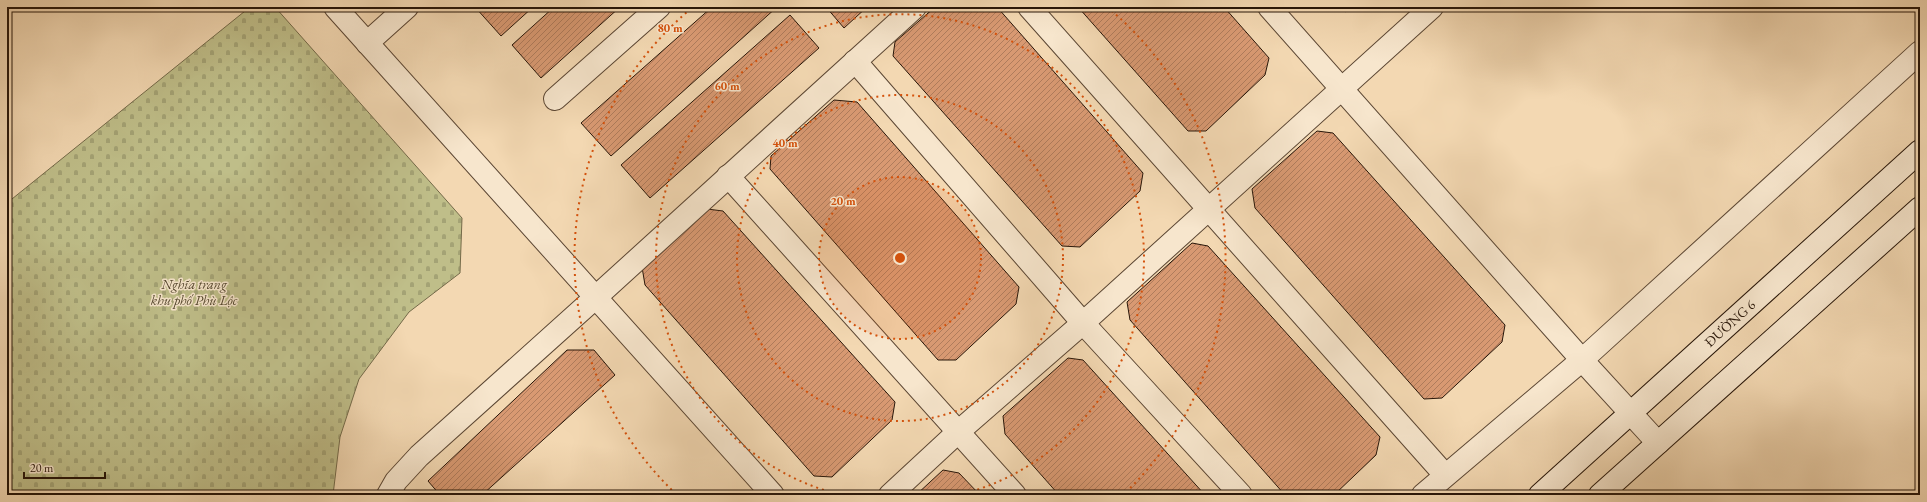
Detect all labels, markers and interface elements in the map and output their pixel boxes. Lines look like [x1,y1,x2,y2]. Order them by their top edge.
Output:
text: 80 m [657,20,683,36]
text: 60 m [714,78,740,94]
text: 40 m [772,135,798,151]
text: 20 m [830,193,856,209]
centre of rings [893,251,907,265]
park label: Nghĩa trang khu phố Phù Lộc [151,275,238,309]
street label: ĐƯỜNG 6 [1701,295,1759,351]
scale bar [24,454,105,480]
text: 20 m [30,460,54,476]

